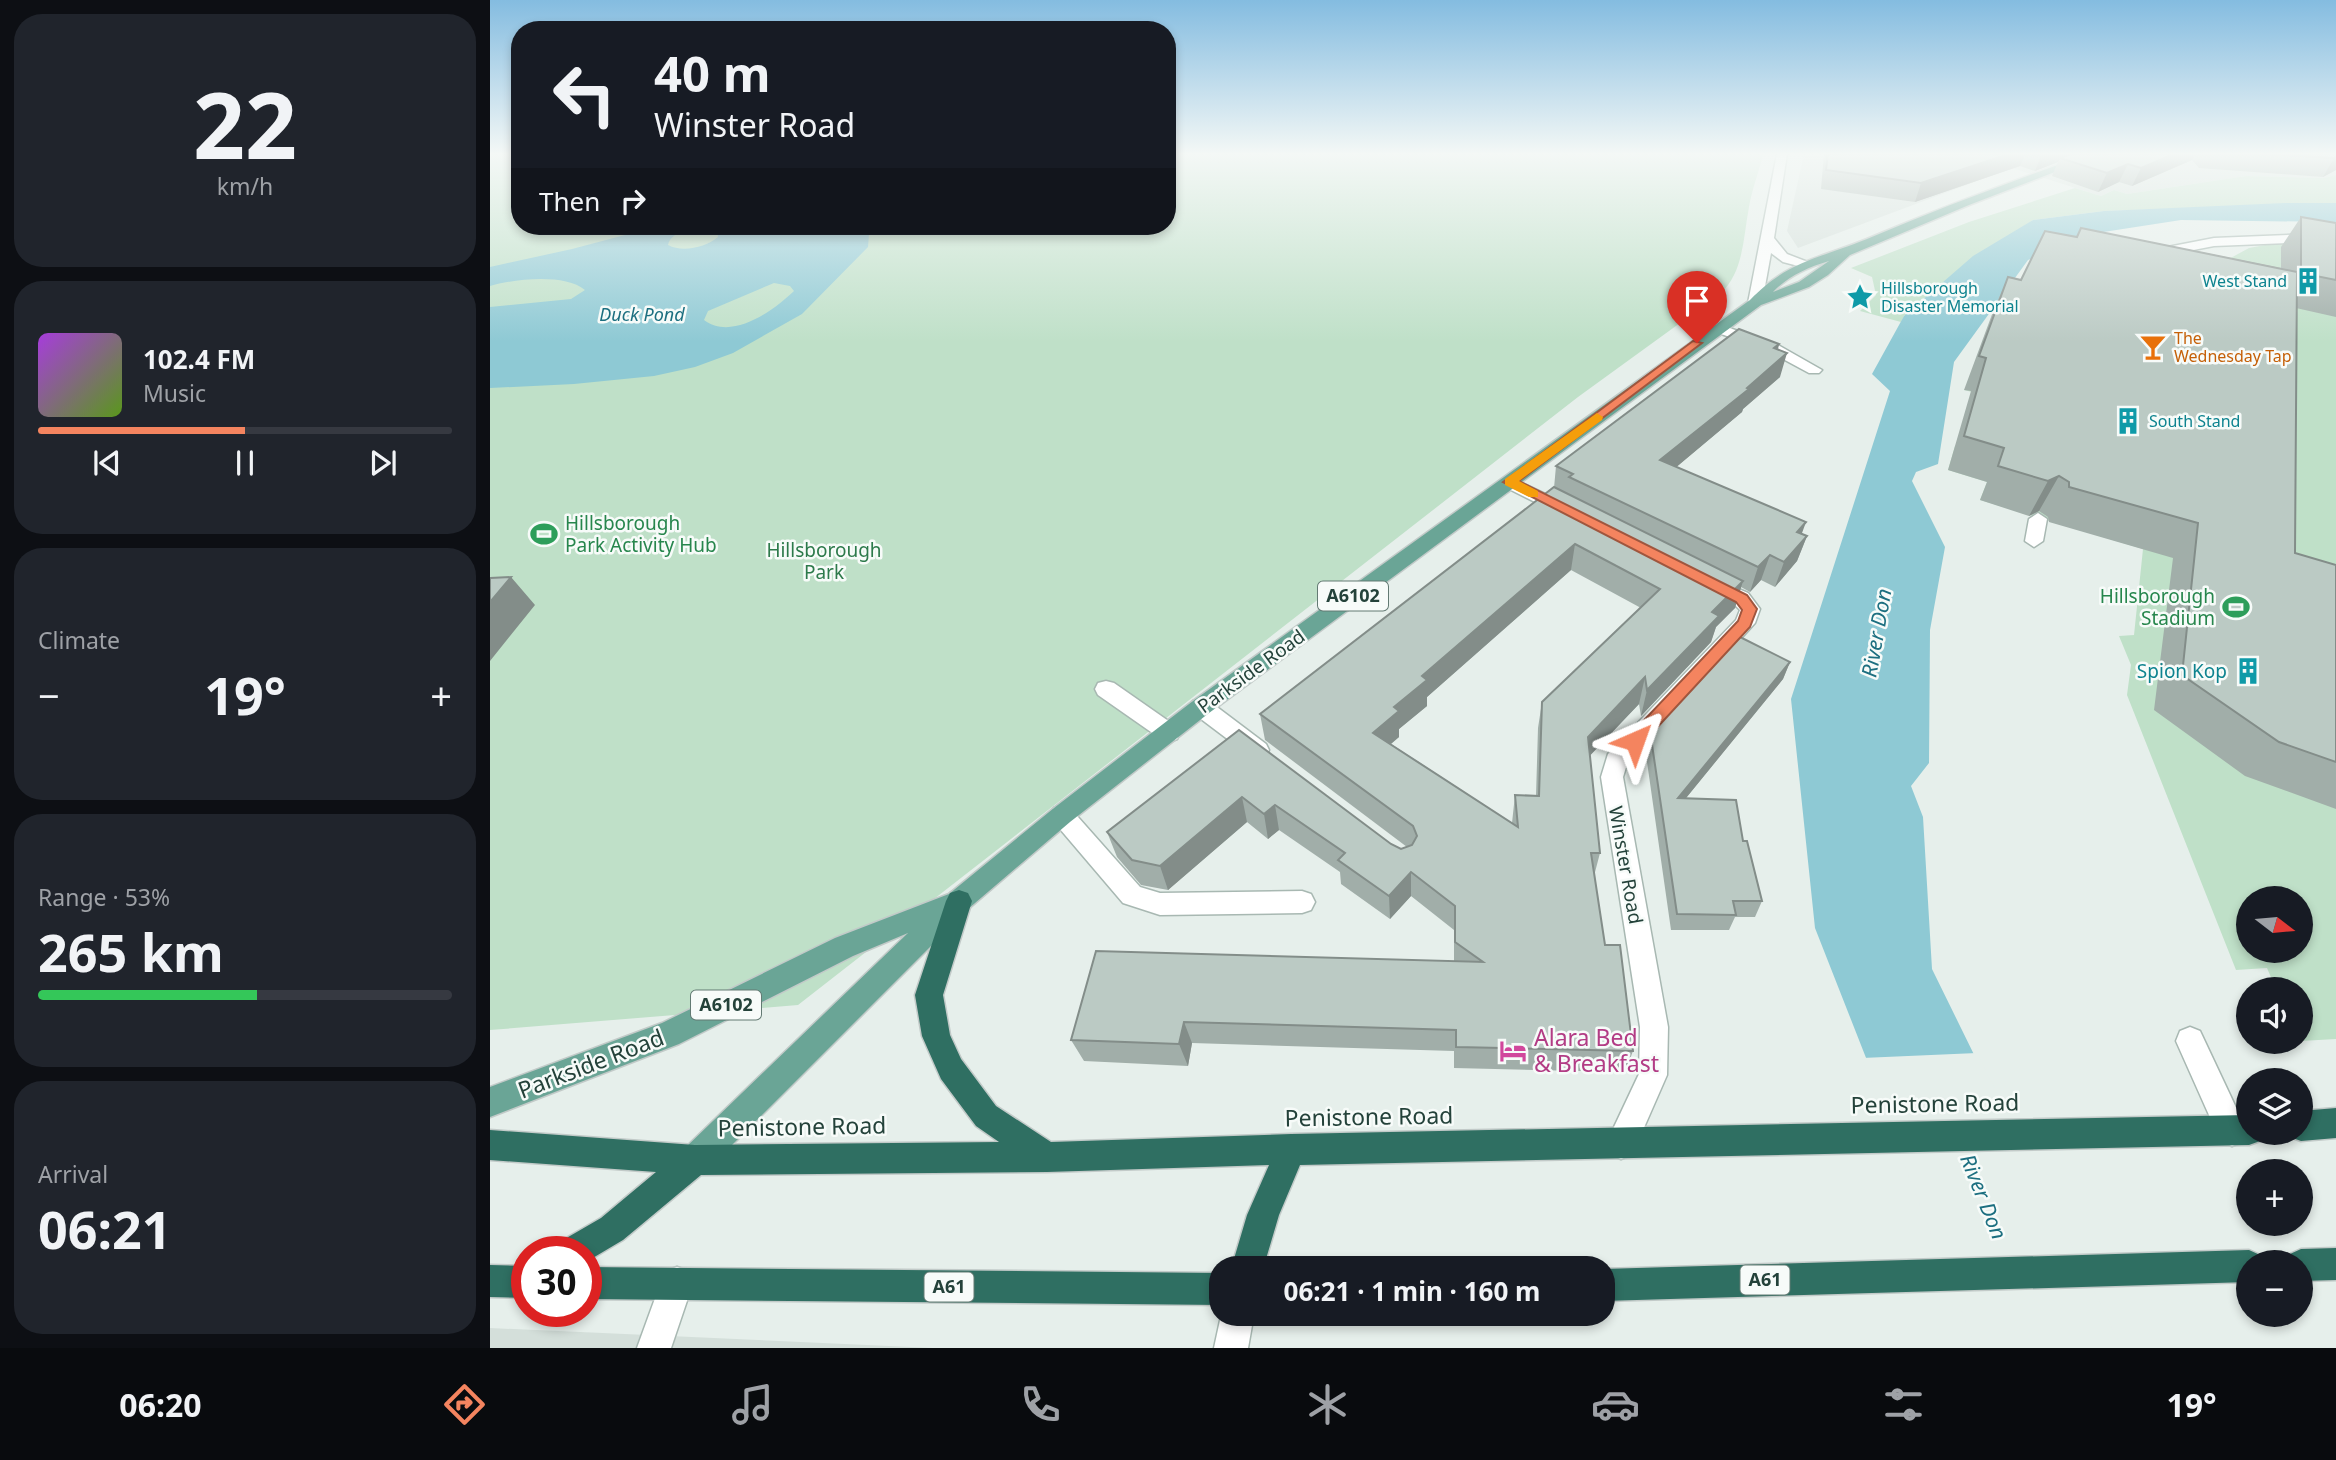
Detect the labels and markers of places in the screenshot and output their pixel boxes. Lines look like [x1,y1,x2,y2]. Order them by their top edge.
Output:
building icon: West Stand [2293,266,2323,296]
place label: West Stand [2203,270,2287,292]
pin [1667,271,1727,343]
place label: Hillsborough Disaster Memorial [1881,277,2019,317]
place icon: Hillsborough Disaster Memorial [1845,282,1875,312]
place label: The Wednesday Tap [2174,327,2292,367]
bar icon: The Wednesday Tap [2138,332,2168,362]
building icon: South Stand [2113,406,2143,436]
place label: South Stand [2149,410,2240,432]
place label: Hillsborough Park Activity Hub [565,510,717,558]
sports icon: Hillsborough Park Activity Hub [529,519,559,549]
place label: Hillsborough Stadium [2100,583,2215,631]
sports icon: Hillsborough Stadium [2221,592,2251,622]
building icon: Spion Kop [2233,656,2263,686]
place label: Spion Kop [2137,658,2227,684]
place label: Alara Bed & Breakfast [1534,1021,1659,1079]
hotel icon: Alara Bed & Breakfast [1498,1036,1528,1066]

